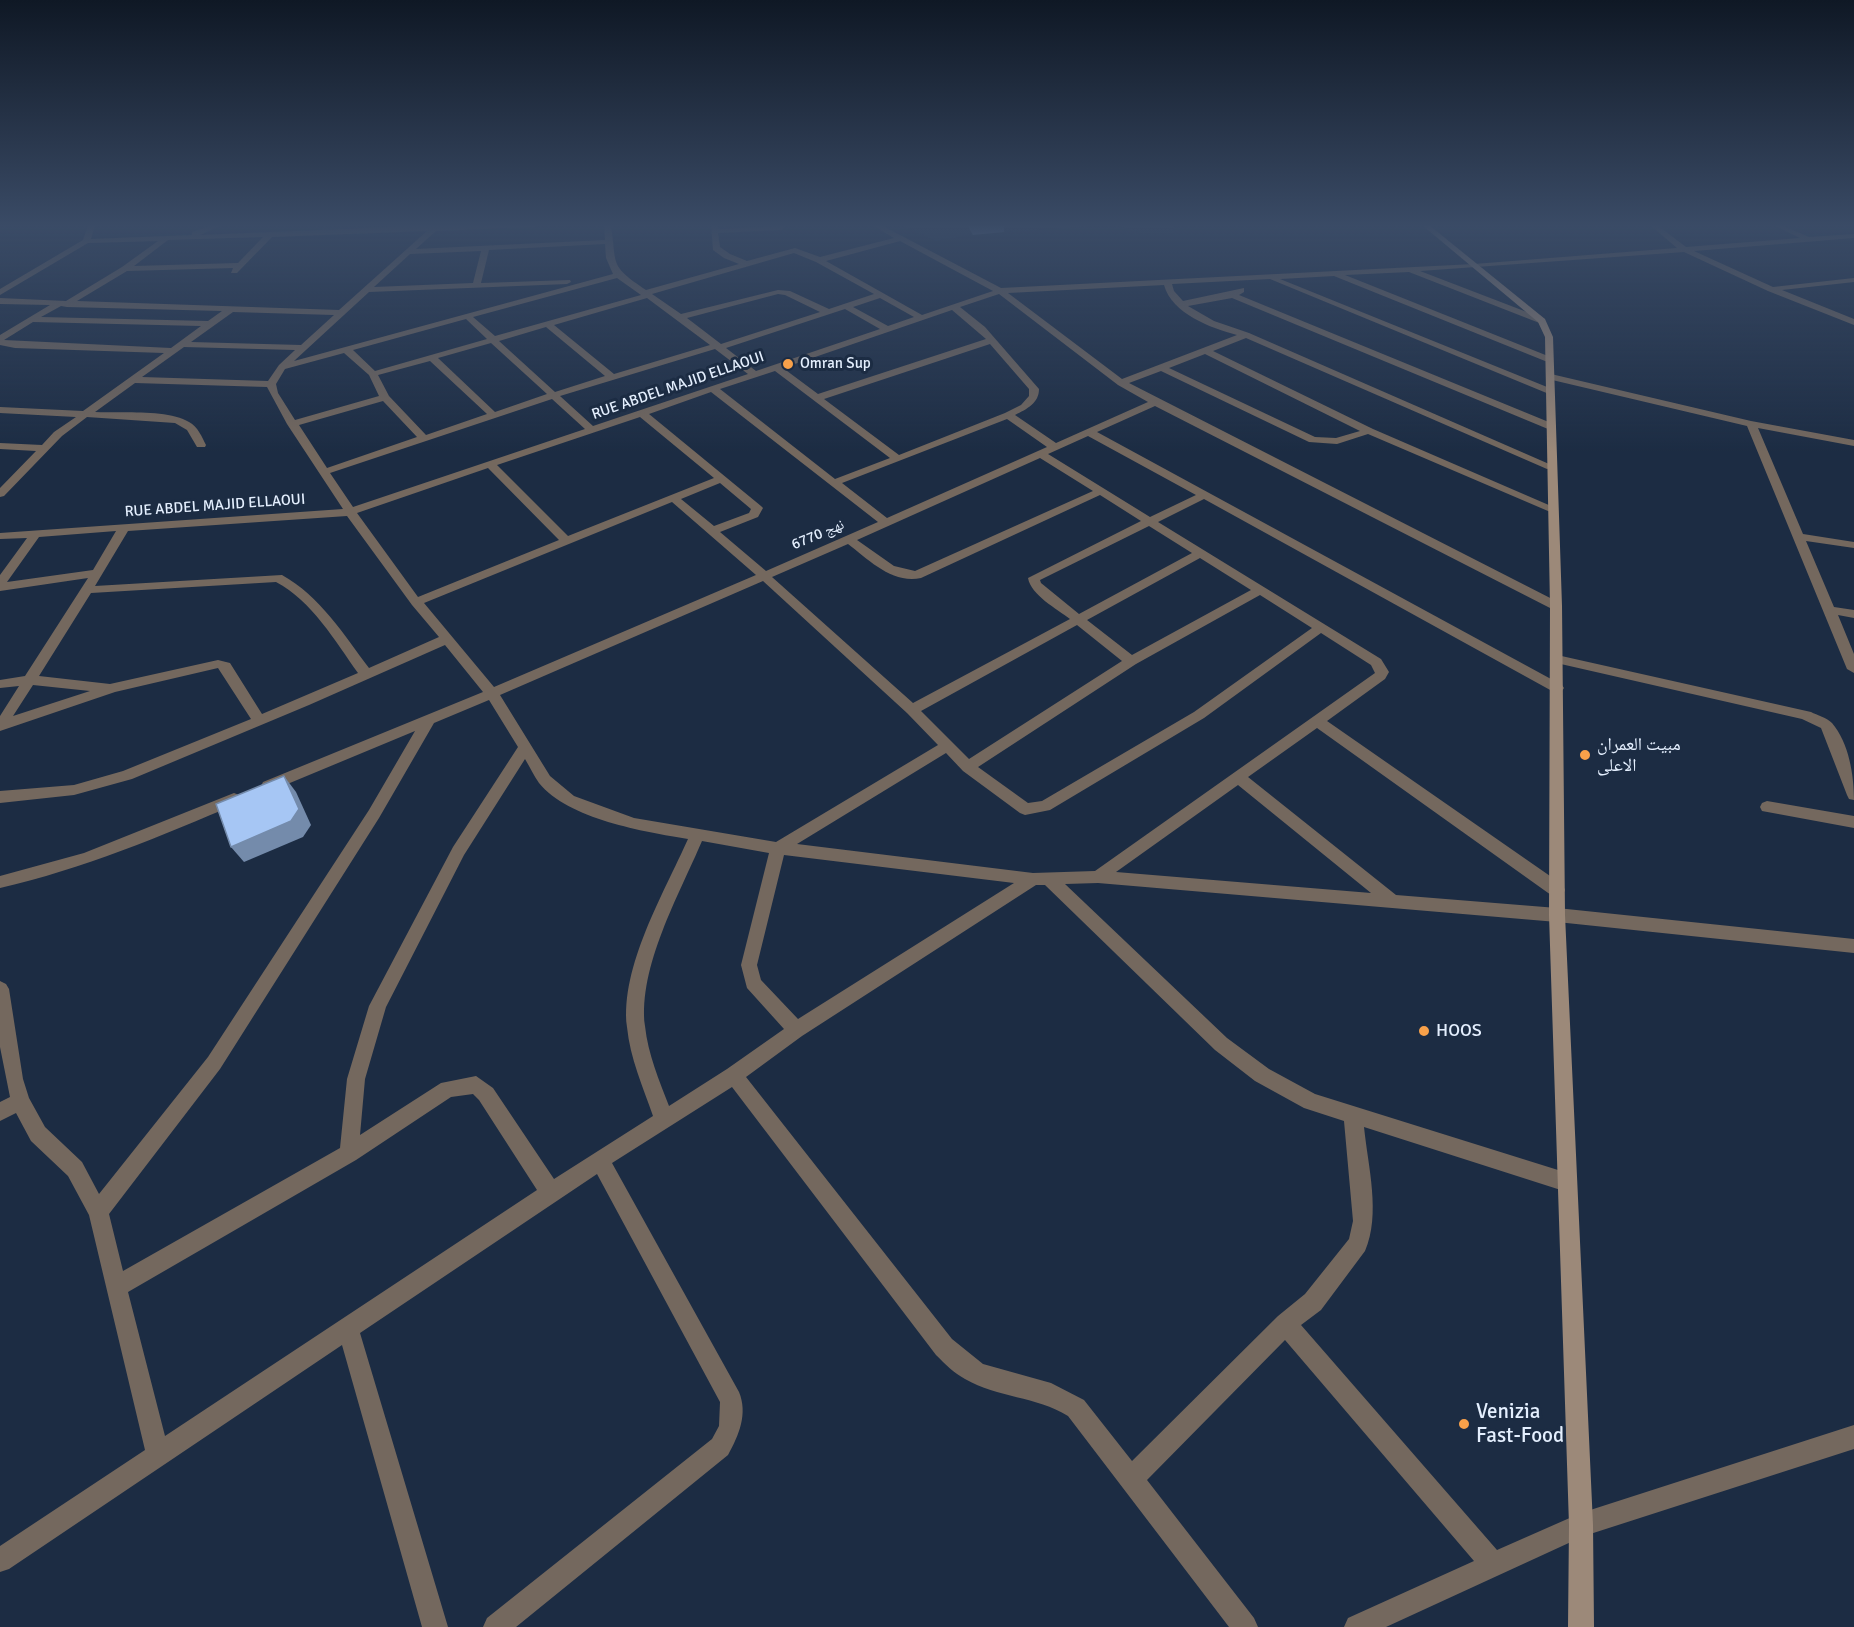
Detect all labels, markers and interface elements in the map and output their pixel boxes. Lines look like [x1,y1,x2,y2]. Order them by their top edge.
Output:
street label: RUE ABDEL MAJID ELLAOUI [590,348,766,424]
place label: Omran Sup [800,355,871,373]
marker: Omran Sup [781,357,795,371]
street label: RUE ABDEL MAJID ELLAOUI [124,491,306,521]
street label: نهج 6770 [789,516,847,554]
place label: مبيت العمران الاعلى [1597,734,1681,777]
marker: مبيت العمران الاعلى [1578,748,1592,762]
place label: HOOS [1436,1020,1482,1042]
marker: HOOS [1417,1024,1431,1038]
place label: Venizia Fast-Food [1476,1399,1564,1449]
marker: Venizia Fast-Food [1457,1417,1471,1431]

